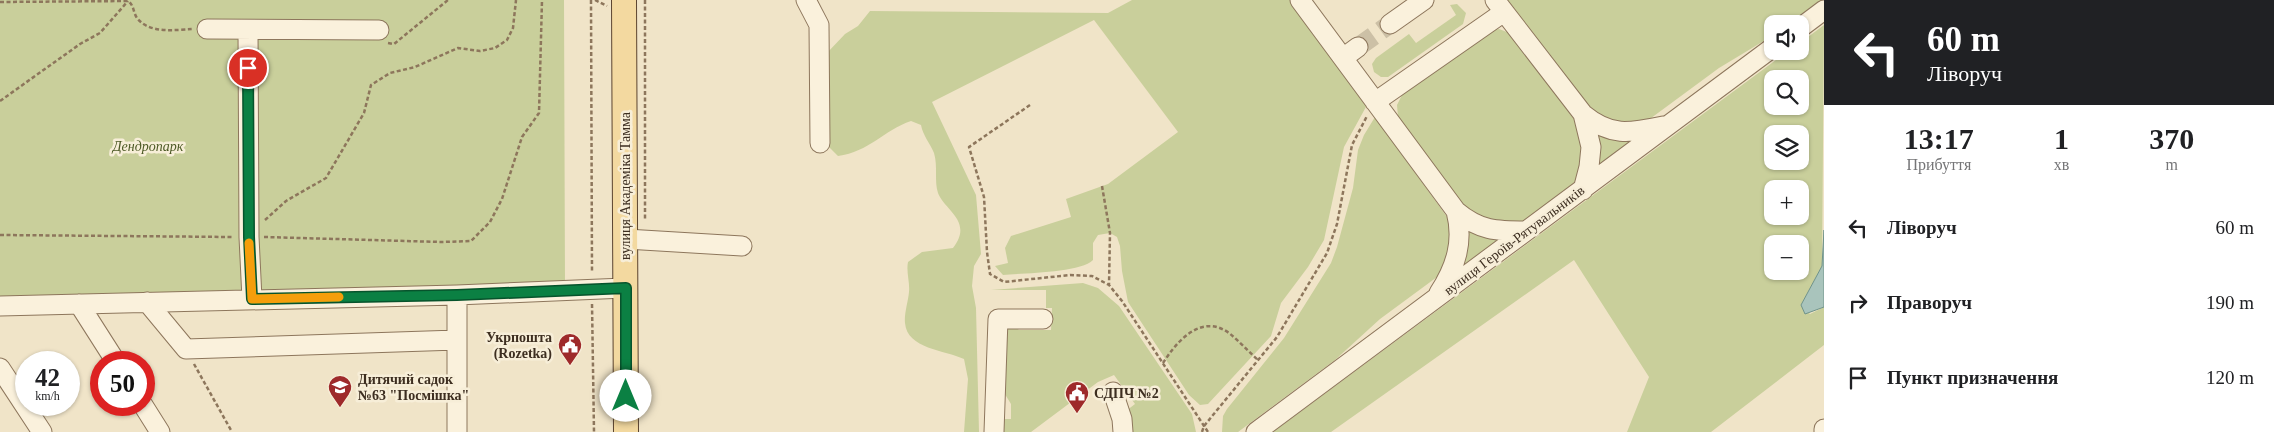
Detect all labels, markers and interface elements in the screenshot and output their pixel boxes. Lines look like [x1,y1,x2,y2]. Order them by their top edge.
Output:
map controls [1764,15,1809,280]
button: sound [1764,15,1809,60]
icon: left [1844,20,1909,85]
text: 60 m [1927,20,2000,59]
pin [227,47,269,89]
icon: arrive [234,54,262,82]
text: Ліворуч [1927,61,2002,86]
button: search [1764,70,1809,115]
street label: вулиця Академіка Тамма [618,111,633,260]
text: 13:17 [1904,122,1974,155]
text: 1 [2054,122,2069,155]
text: 370 [2149,122,2194,155]
button: layers [1764,125,1809,170]
park label: Дендропарк [111,139,184,154]
text: Прибуття [1906,156,1971,173]
text: хв [2054,156,2069,173]
text: m [2165,156,2178,173]
button: + [1764,180,1809,225]
street label: вулиця Героїв-Рятувальників [1441,182,1588,298]
icon: left [1844,214,1872,242]
text: Ліворуч [1887,217,1957,238]
text: 60 m [2215,217,2254,238]
button: − [1764,235,1809,280]
icon: right [1844,289,1872,317]
text: Праворуч [1887,292,1972,313]
text: 190 m [2206,292,2254,313]
place label: Укрпошта (Rozetka) [486,330,552,362]
public building icon: Укрпошта (Rozetka) [557,332,583,366]
speed limit sign: 50 [90,351,155,416]
text: 42 [35,364,60,391]
icon: arrive [1844,364,1872,392]
text: Пункт призначення [1887,367,2058,388]
text: 120 m [2206,367,2254,388]
position arrow [599,369,651,421]
place label: Дитячий садок №63 "Посмішка" [358,372,469,403]
school or university icon: Дитячий садок №63 "Посмішка" [327,374,353,408]
public building icon: СДПЧ №2 [1064,380,1090,414]
place label: СДПЧ №2 [1094,386,1159,401]
text: km/h [35,389,60,403]

